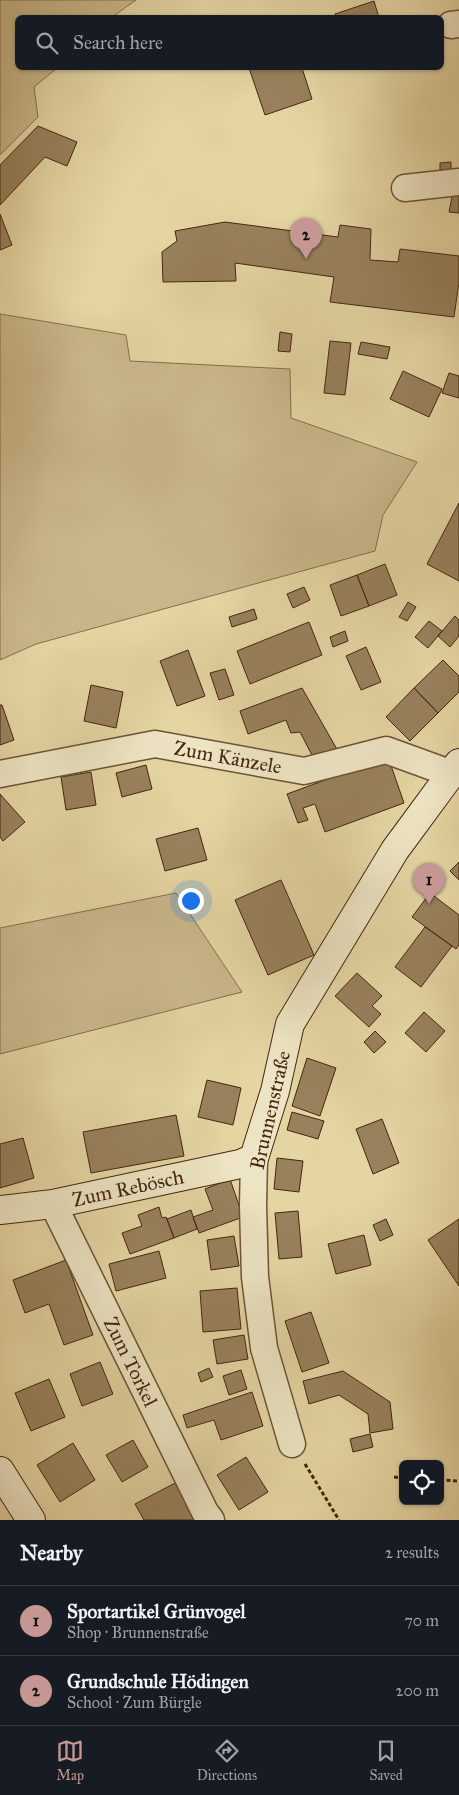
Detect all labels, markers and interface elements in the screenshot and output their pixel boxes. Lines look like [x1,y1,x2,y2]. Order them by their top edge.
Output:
search box [15,15,444,70]
icon: search [33,29,61,57]
text: Search here [73,31,163,54]
pin: 2 [290,218,322,259]
street label: Zum Känzele [172,736,284,779]
pin: 1 [413,863,445,904]
your location [178,888,204,914]
street label: Brunnenstraße [245,1048,295,1172]
street label: Zum Rebösch [70,1164,186,1212]
street label: Zum Torkel [99,1313,163,1411]
map controls [399,1460,444,1505]
button: locate [399,1460,444,1505]
text: Nearby [20,1540,83,1566]
text: 2 results [385,1543,439,1562]
text: Sportartikel Grünvogel [67,1600,246,1623]
text: 1 [33,1611,39,1630]
text: 70 m [404,1611,439,1630]
text: Shop · Brunnenstraße [67,1623,209,1642]
text: Grundschule Hödingen [67,1670,249,1693]
text: 2 [32,1681,40,1700]
text: 200 m [396,1681,439,1700]
text: School · Zum Bürgle [67,1693,202,1712]
tab: Map [56,1737,84,1784]
tab: Directions [197,1737,257,1784]
tab: Saved [370,1737,403,1784]

